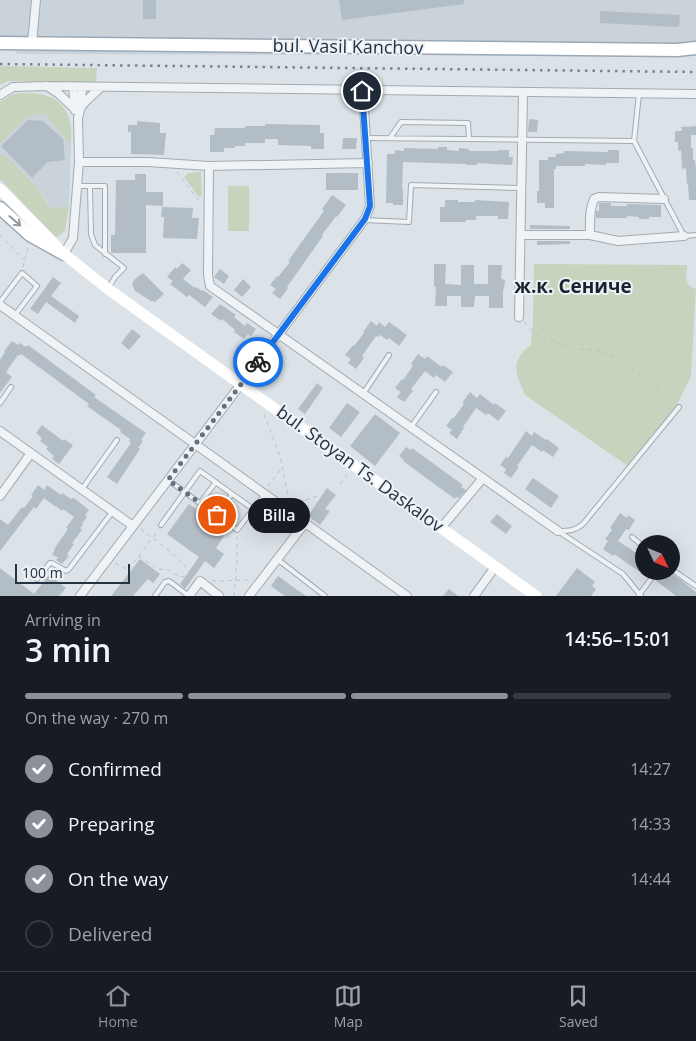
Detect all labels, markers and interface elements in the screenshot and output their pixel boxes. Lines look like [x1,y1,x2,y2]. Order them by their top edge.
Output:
street label: bul. Vasil Kanchov [273,33,424,59]
pin [341,70,383,112]
icon: home [348,77,376,105]
one-way arrow [8,216,21,227]
district label: ж.к. Сениче [514,273,632,299]
courier [233,337,283,387]
icon: bike [244,348,272,376]
street label: bul. Stoyan Ts. Daskalov [272,399,449,537]
pin [196,494,238,536]
callout: Billa [247,498,310,532]
icon: bag [203,501,231,529]
text: Billa [262,504,296,526]
north arrow [635,535,680,580]
map controls [635,535,680,580]
scale bar [15,561,130,584]
text: 100 m [22,563,63,582]
text: Arriving in [25,609,101,631]
text: 14:56–15:01 [564,626,671,652]
text: 3 min [25,628,111,671]
text: On the way · 270 m [25,707,168,729]
icon: check [25,755,53,783]
text: Confirmed [68,756,162,782]
text: 14:27 [630,758,671,780]
icon: check [25,810,53,838]
text: Preparing [68,811,155,837]
text: 14:33 [630,813,671,835]
icon: check [25,865,53,893]
text: On the way [68,866,168,892]
text: 14:44 [630,868,671,890]
text: Delivered [68,921,152,947]
tab: Home [98,982,138,1031]
tab: Map [334,982,363,1031]
tab: Saved [559,982,598,1031]

